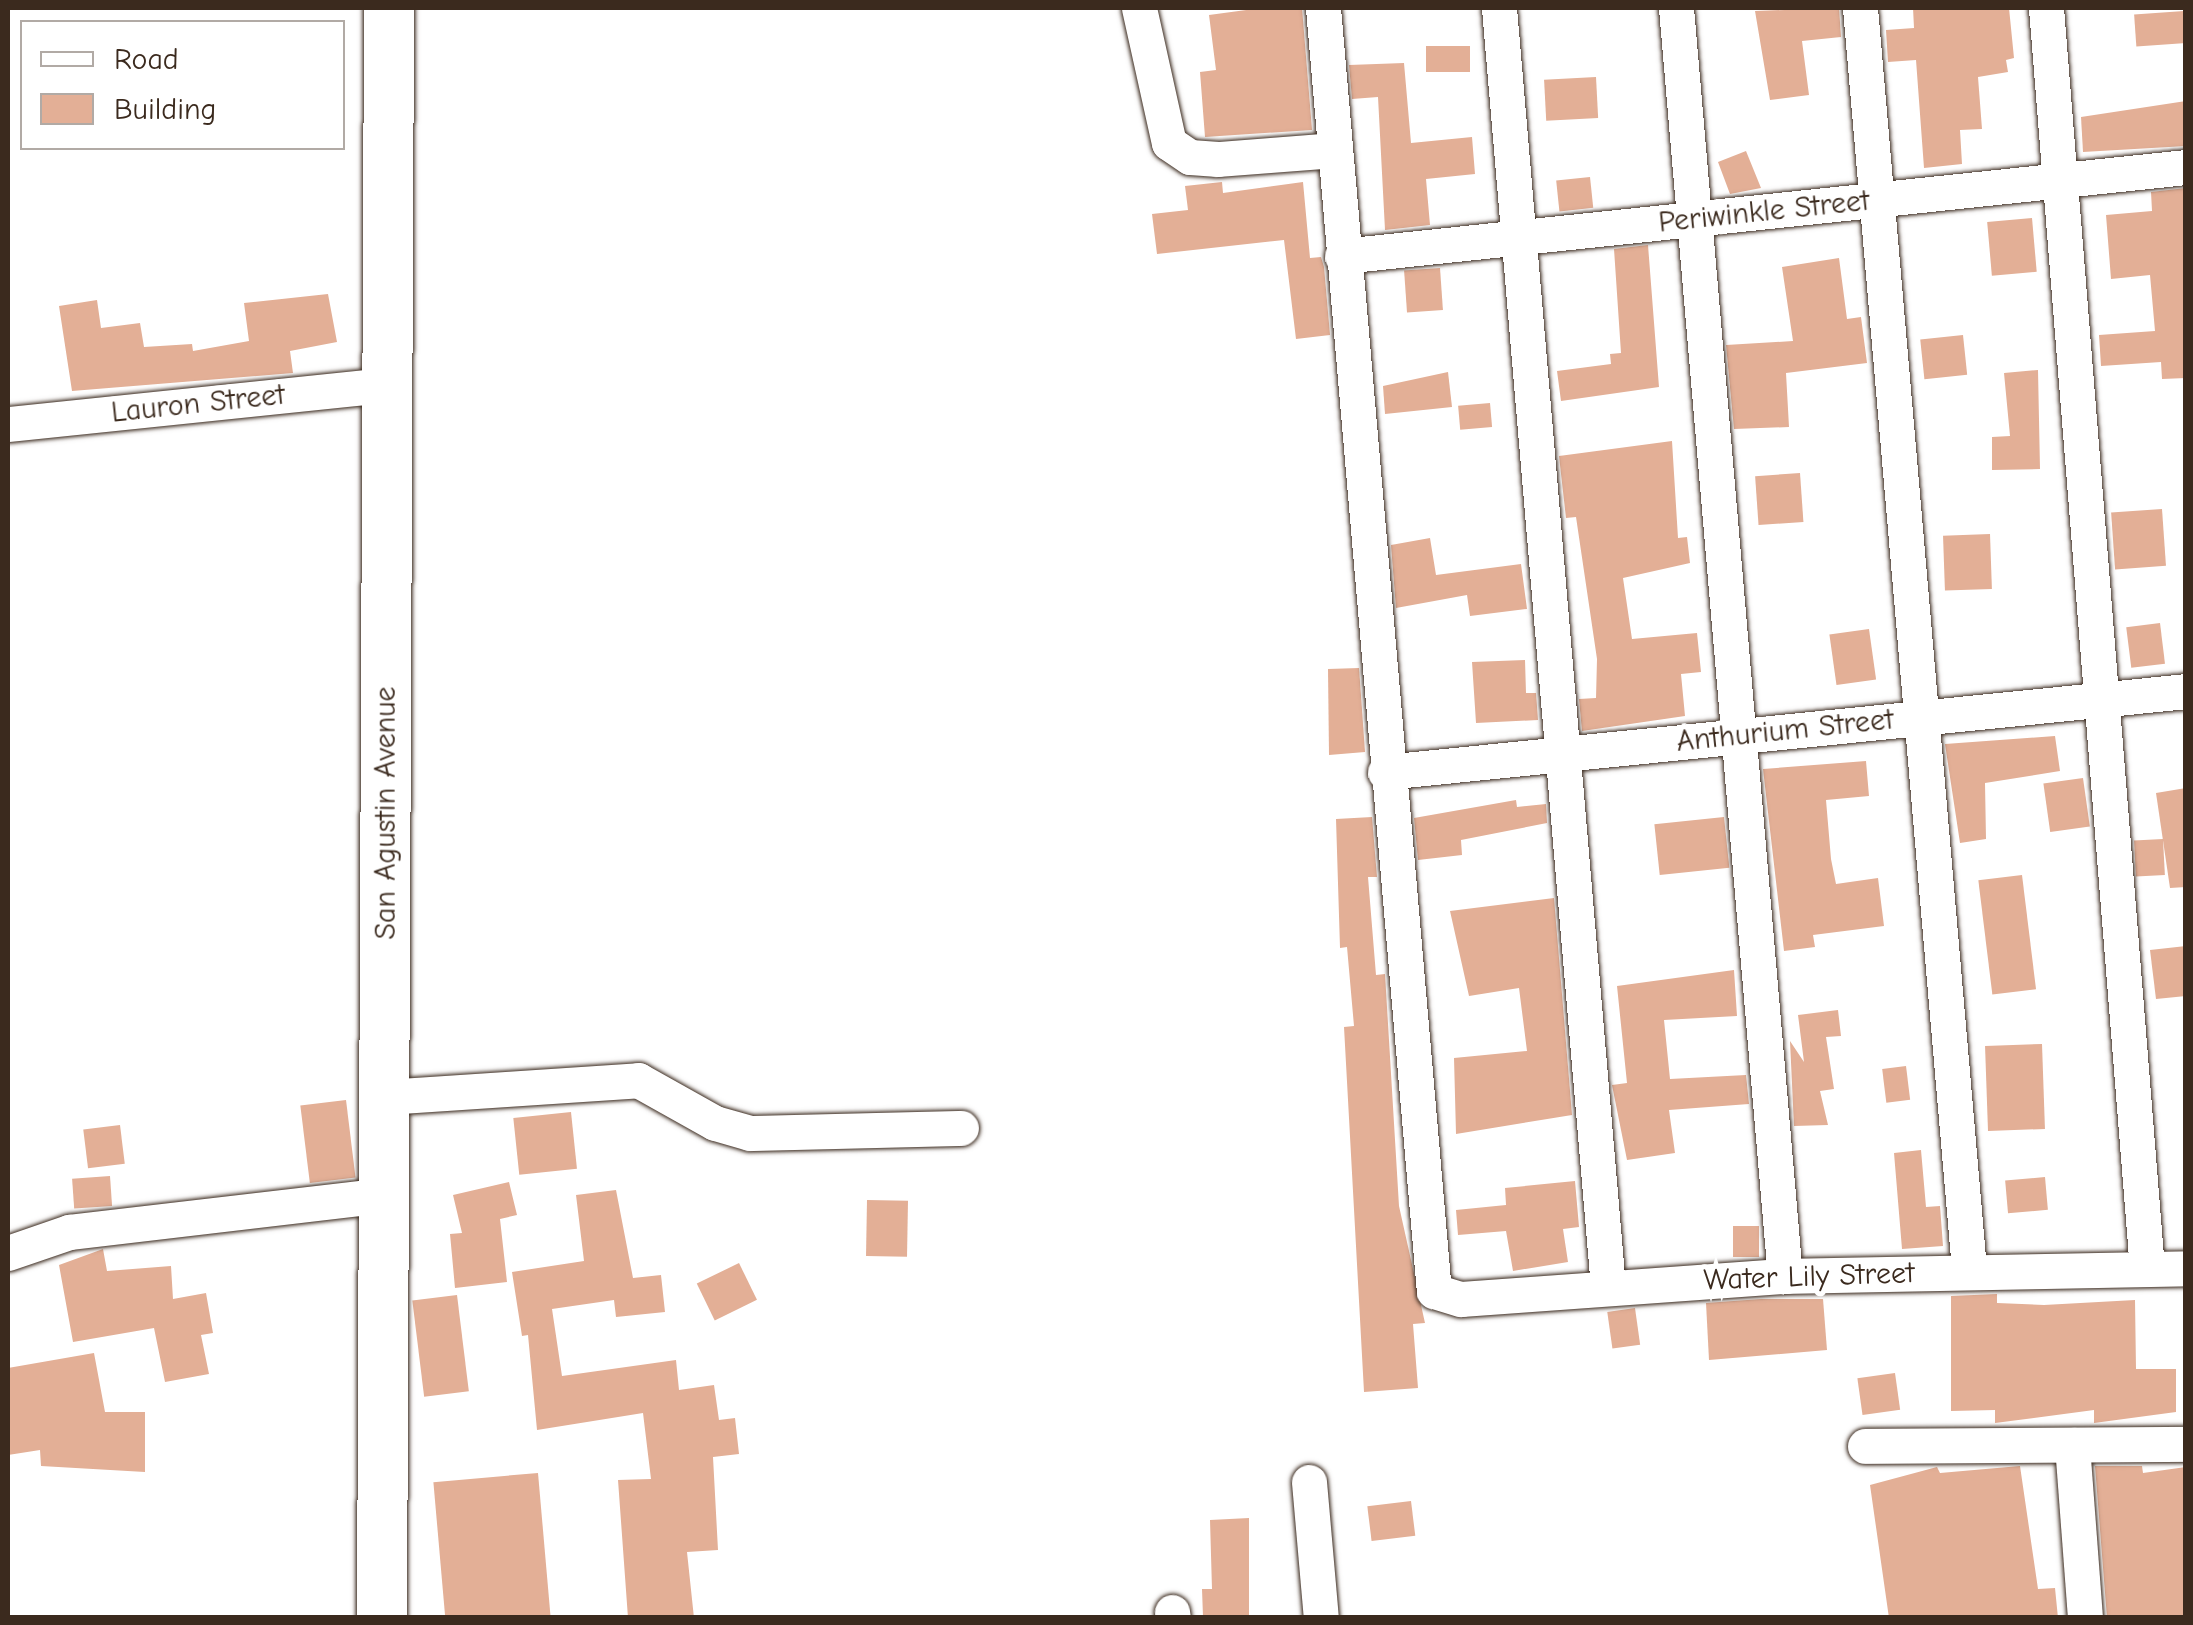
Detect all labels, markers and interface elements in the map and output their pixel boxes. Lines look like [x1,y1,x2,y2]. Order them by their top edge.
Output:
legend [20,20,345,150]
text: Road [114,42,179,77]
text: Building [114,92,217,127]
street label: Periwinkle Street [1657,183,1871,241]
street label: Lauron Street [109,377,287,431]
street label: San Agustin Avenue [368,686,404,940]
street label: Anthurium Street [1675,702,1895,760]
street label: Water Lily Street [1703,1255,1915,1299]

